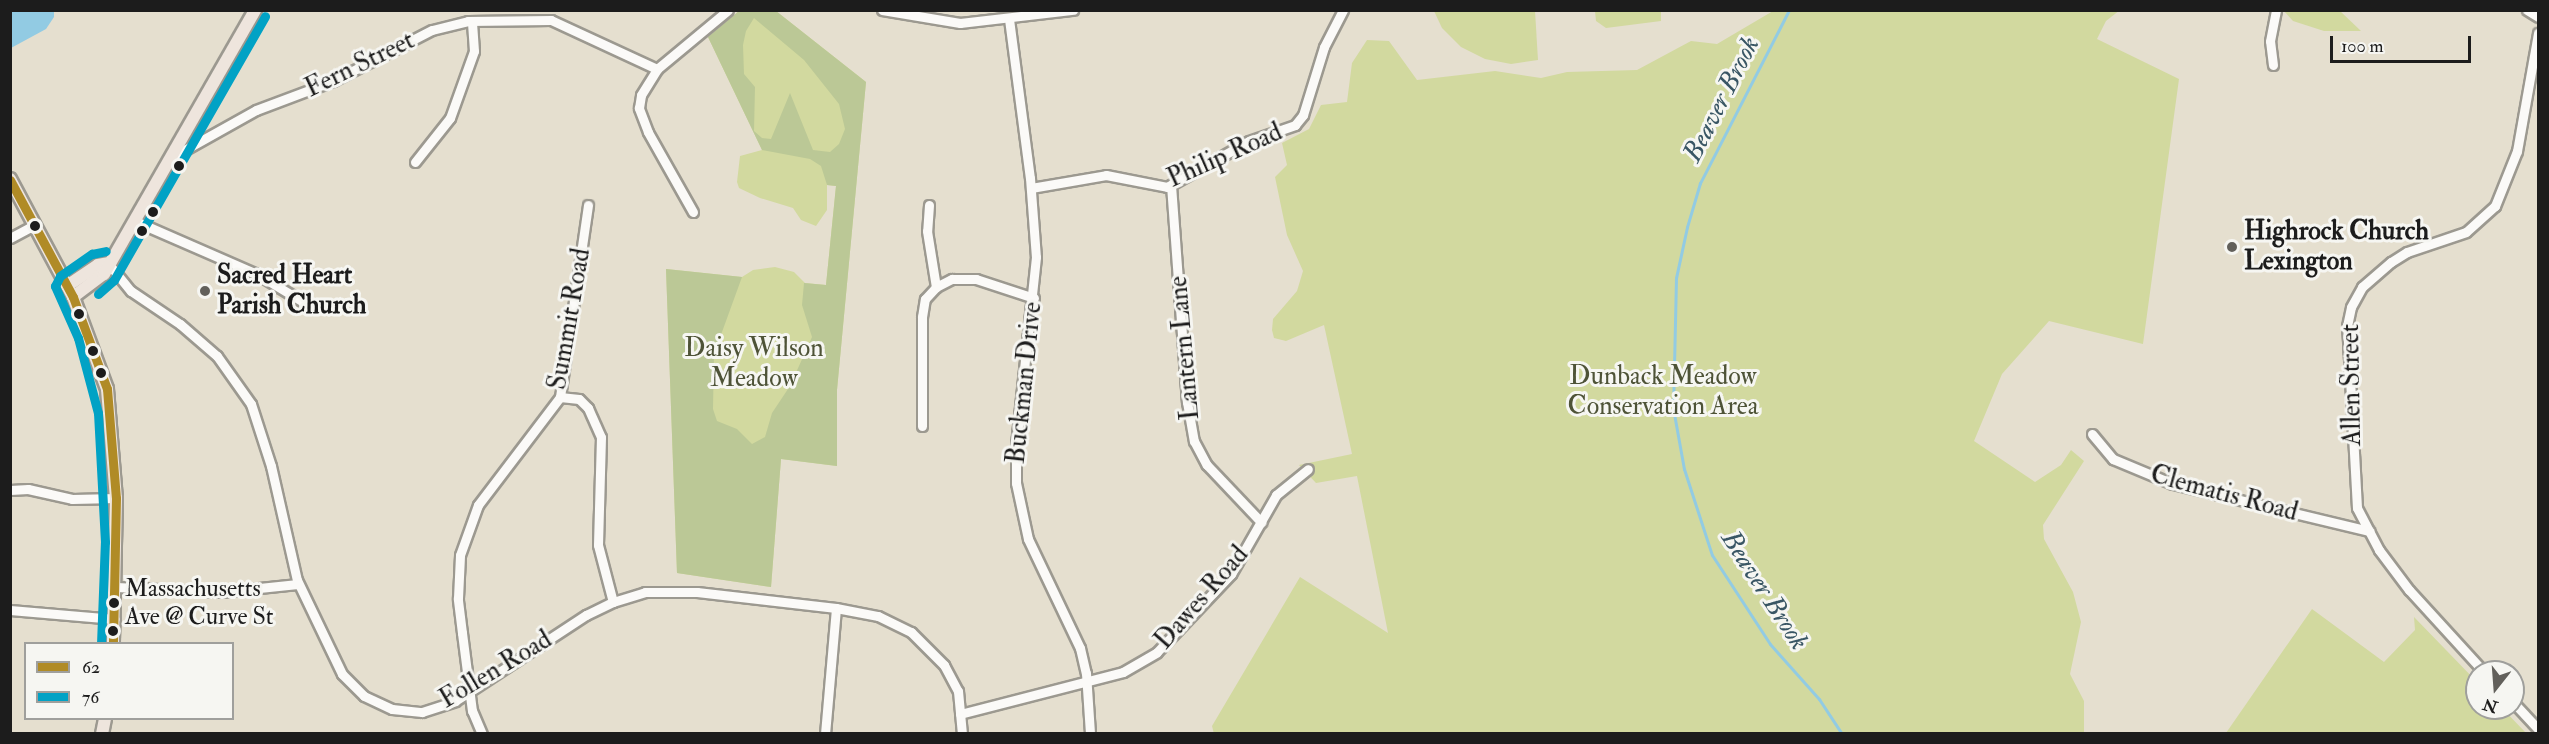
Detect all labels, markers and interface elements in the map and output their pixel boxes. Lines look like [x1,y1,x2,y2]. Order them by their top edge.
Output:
scale bar [2333,24,2474,62]
street label: Fern Street [300,25,420,105]
water label: Beaver Brook [1676,31,1766,167]
text: 100 m [2341,35,2384,58]
street label: Philip Road [1163,117,1287,195]
unlabelled marker [173,160,185,172]
unlabelled marker [147,206,159,218]
place label: Highrock Church Lexington [2244,216,2429,278]
unlabelled marker [29,220,41,232]
unlabelled marker [136,225,148,237]
marker: Highrock Church Lexington [2225,240,2239,254]
street label: Summit Road [542,246,598,392]
place label: Sacred Heart Parish Church [217,260,366,322]
street label: Lantern Lane [1163,275,1207,421]
marker: Sacred Heart Parish Church [198,284,212,298]
street label: Buckman Drive [1001,301,1049,465]
unlabelled marker [73,308,85,320]
street label: Allen Street [2335,324,2369,446]
park label: Daisy Wilson Meadow [684,333,824,394]
unlabelled marker [87,345,99,357]
park label: Dunback Meadow Conservation Area [1568,361,1758,422]
unlabelled marker [95,367,107,379]
street label: Clematis Road [2147,459,2301,529]
water label: Beaver Brook [1714,524,1816,656]
street label: Dawes Road [1149,540,1255,656]
place label: Massachusetts Ave @ Curve St [125,575,274,631]
marker: Massachusetts Ave @ Curve St [108,597,120,609]
street label: Follen Road [434,624,558,716]
unlabelled marker [107,625,119,637]
legend [24,642,234,720]
text: 62 [82,656,100,679]
north arrow [2465,660,2525,720]
text: 76 [82,686,99,709]
text: N [2481,694,2500,717]

